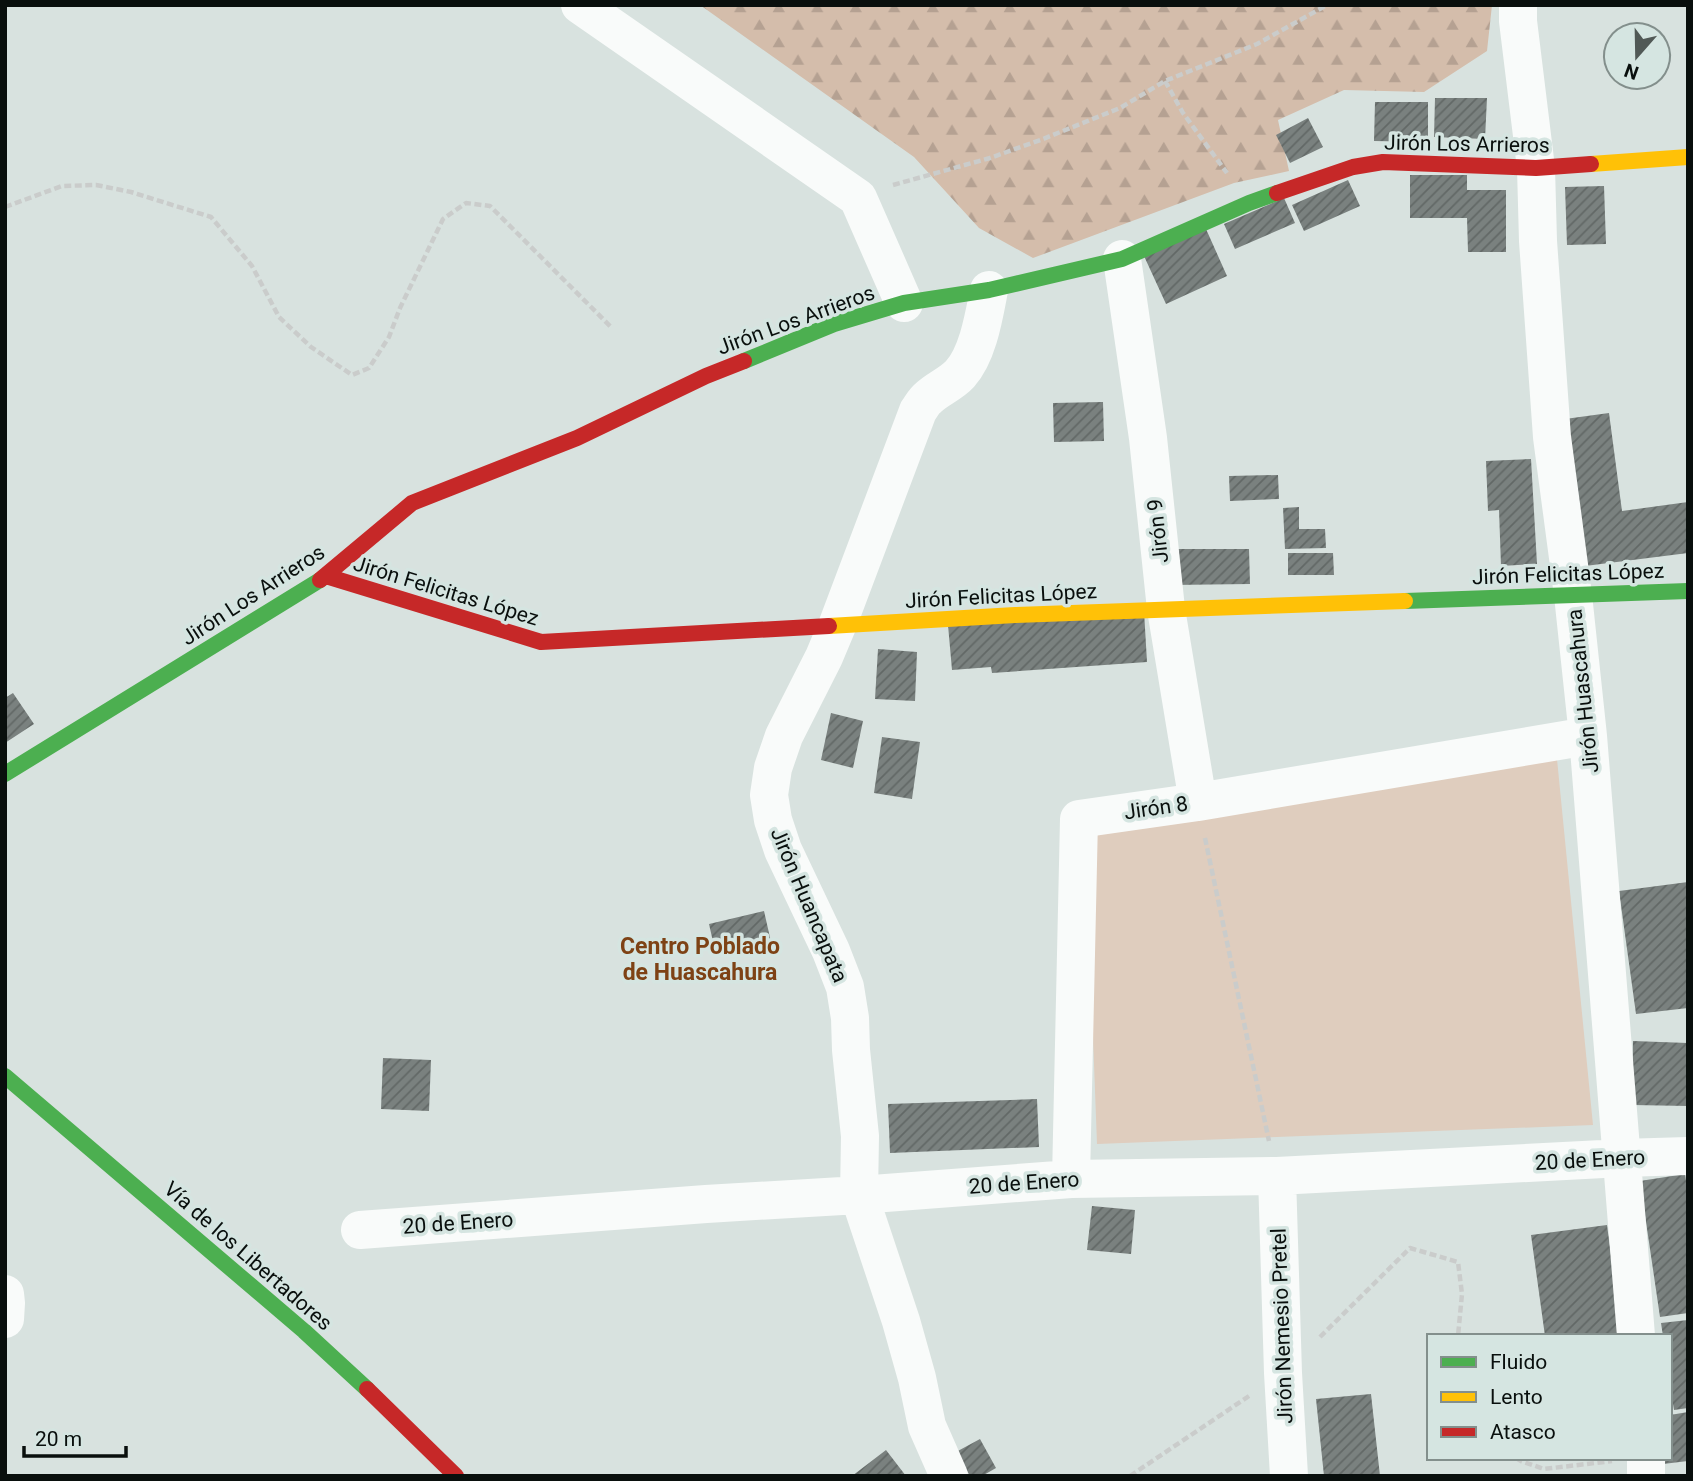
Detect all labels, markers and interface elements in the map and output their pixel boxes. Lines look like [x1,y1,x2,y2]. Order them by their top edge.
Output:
north arrow [1602,21,1672,91]
text: N [1621,58,1642,85]
street label: Jirón Los Arrieros [1384,131,1550,157]
street label: Jirón Los Arrieros [714,280,878,360]
street label: Jirón 9 [1143,498,1173,564]
street label: Jirón Los Arrieros [177,540,329,650]
street label: Jirón Felicitas López [351,551,541,631]
street label: Jirón Felicitas López [1472,559,1664,589]
street label: Jirón Felicitas López [904,579,1098,613]
street label: Jirón Huascahura [1562,608,1604,774]
street label: Jirón 8 [1123,792,1189,824]
street label: Jirón Huancapata [766,824,852,986]
district label: Centro Poblado de Huascahura [620,933,780,986]
street label: 20 de Enero [1534,1145,1646,1175]
street label: 20 de Enero [968,1167,1080,1199]
street label: Vía de los Libertadores [159,1177,337,1335]
street label: 20 de Enero [402,1207,514,1239]
street label: Jirón Nemesio Pretel [1267,1228,1297,1424]
legend [1427,1334,1672,1460]
text: Fluido [1490,1350,1547,1374]
text: Lento [1490,1385,1543,1409]
scale bar [24,1414,126,1458]
text: Atasco [1490,1420,1556,1444]
text: 20 m [35,1427,82,1451]

